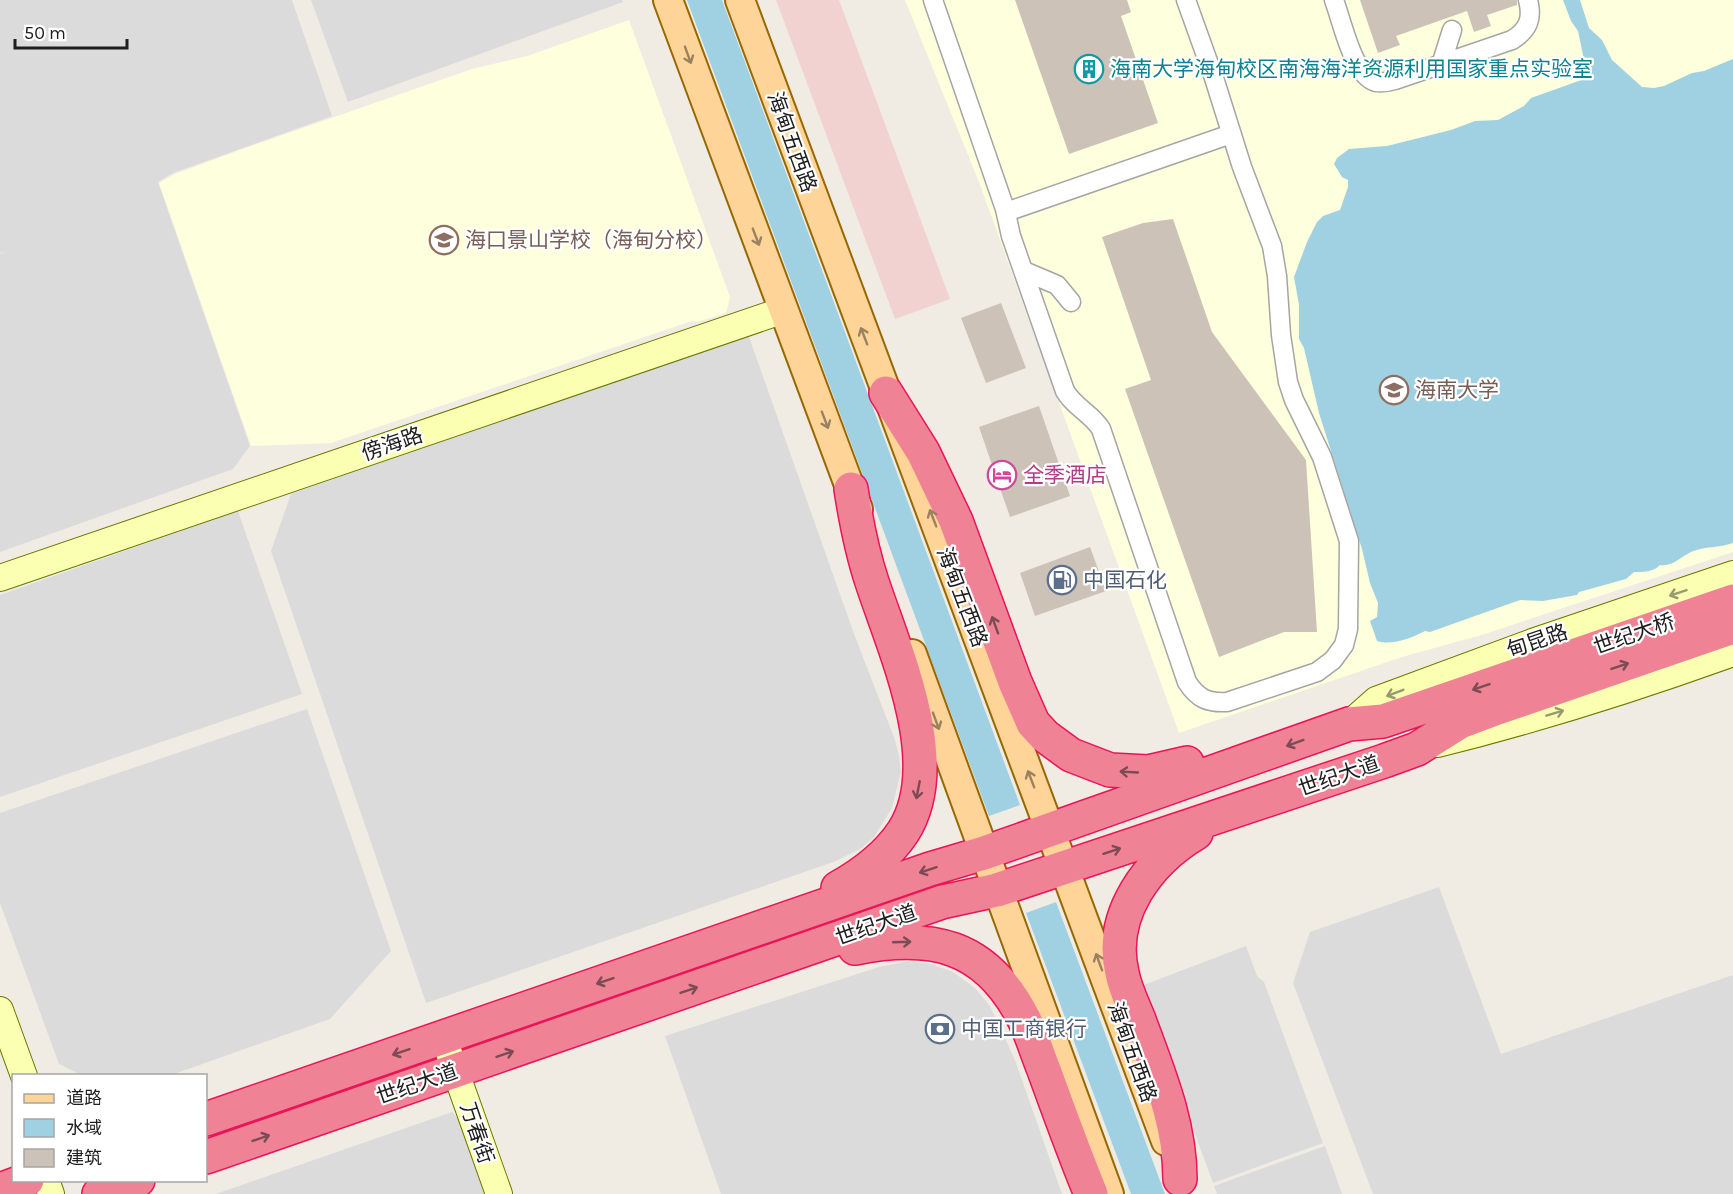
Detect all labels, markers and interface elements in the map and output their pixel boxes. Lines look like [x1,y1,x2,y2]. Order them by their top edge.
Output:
scale bar [15,12,128,50]
text: 50 m [24,22,66,44]
one-way arrow [684,45,695,64]
building icon: 海南大学海甸校区南海海洋资源利用国家重点实验室 [1073,53,1105,85]
place label: 海南大学海甸校区南海海洋资源利用国家重点实验室 [1110,57,1593,81]
street label: 海甸五西路 [763,89,821,195]
school or university icon: 海口景山学校（海甸分校） [428,224,460,256]
place label: 海口景山学校（海甸分校） [465,228,717,252]
one-way arrow [751,228,762,246]
one-way arrow [858,327,869,345]
school or university icon: 海南大学 [1378,374,1410,406]
place label: 海南大学 [1415,378,1499,402]
one-way arrow [820,410,831,429]
street label: 傍海路 [358,422,426,466]
hotel icon: 全季酒店 [986,459,1018,491]
place label: 全季酒店 [1023,463,1107,487]
one-way arrow [926,509,937,528]
street label: 海甸五西路 [932,544,992,650]
fuel station icon: 中国石化 [1046,564,1078,596]
place label: 中国石化 [1083,568,1167,592]
one-way arrow [1669,588,1688,599]
street label: 世纪大桥 [1590,609,1678,659]
one-way arrow [989,616,1000,634]
street label: 甸昆路 [1503,619,1571,663]
one-way arrow [1610,659,1629,670]
one-way arrow [1472,682,1491,693]
one-way arrow [1386,688,1405,699]
one-way arrow [1545,707,1564,718]
one-way arrow [932,711,943,730]
one-way arrow [1286,739,1305,750]
street label: 世纪大道 [1295,751,1383,801]
one-way arrow [1119,766,1139,777]
one-way arrow [1024,771,1035,789]
one-way arrow [912,780,923,799]
one-way arrow [1102,845,1121,856]
one-way arrow [919,865,938,876]
street label: 世纪大道 [832,900,920,950]
one-way arrow [891,936,911,947]
one-way arrow [1092,953,1103,972]
one-way arrow [596,977,615,988]
one-way arrow [679,984,698,995]
street label: 海甸五西路 [1103,999,1161,1105]
bank icon: 中国工商银行 [924,1013,956,1045]
place label: 中国工商银行 [961,1017,1087,1041]
one-way arrow [392,1047,411,1058]
one-way arrow [495,1048,514,1059]
street label: 世纪大道 [373,1059,461,1109]
legend [12,1074,207,1182]
text: 道路 [66,1087,102,1109]
street label: 万春街 [455,1099,499,1167]
text: 水域 [66,1117,102,1139]
one-way arrow [251,1132,270,1143]
text: 建筑 [66,1147,102,1169]

